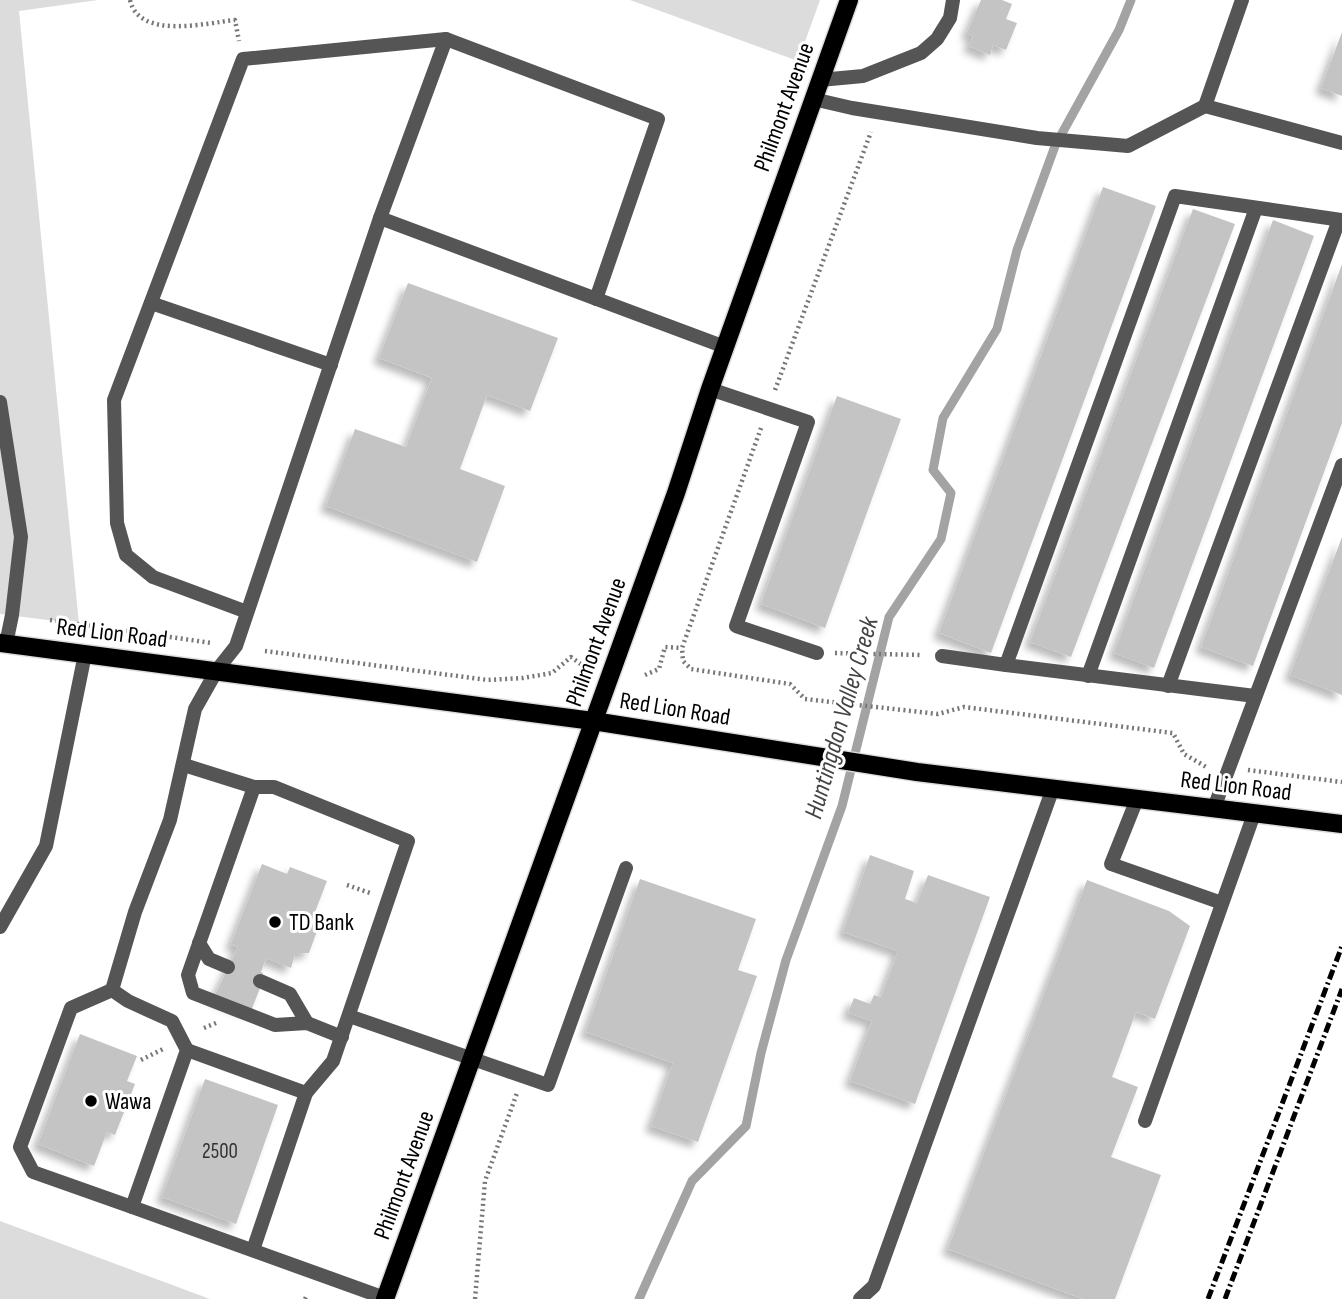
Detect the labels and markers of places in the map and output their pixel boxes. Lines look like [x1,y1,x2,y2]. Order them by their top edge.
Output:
place label: TD Bank [289,908,354,937]
marker: TD Bank [267,914,283,930]
place label: Wawa [105,1087,152,1116]
marker: Wawa [83,1093,99,1109]

